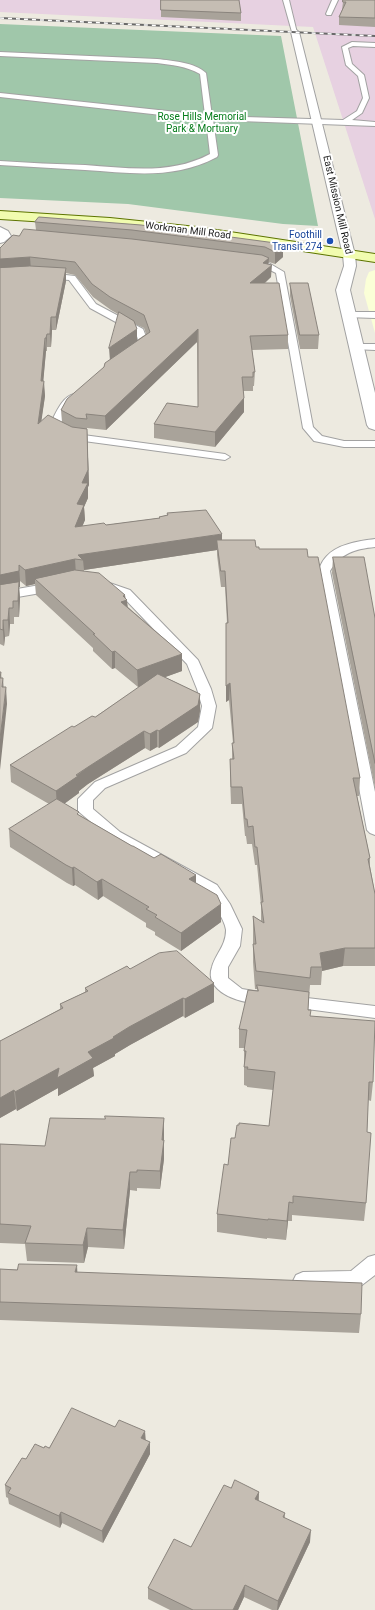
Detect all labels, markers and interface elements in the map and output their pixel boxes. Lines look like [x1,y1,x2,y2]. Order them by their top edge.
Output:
park label: Rose Hills Memorial Park & Mortuary [157,111,247,134]
street label: East Mission Mill Road [320,154,354,256]
street label: Workman Mill Road [144,220,232,242]
place label: Foothill Transit 274 [272,229,322,252]
marker: Foothill Transit 274 [325,236,335,246]

